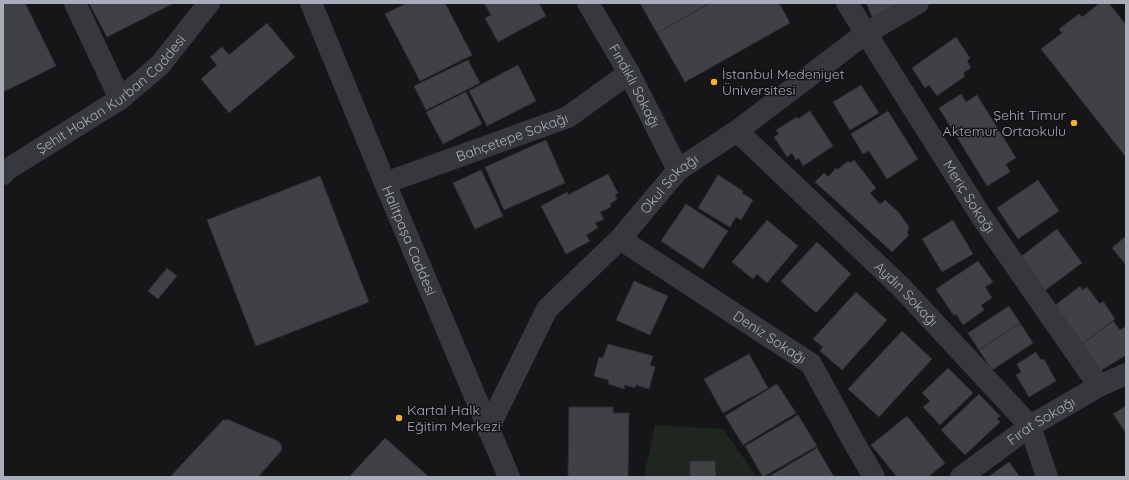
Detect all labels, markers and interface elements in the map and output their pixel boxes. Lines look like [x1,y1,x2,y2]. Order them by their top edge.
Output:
street label: Şehit Hakan Kurban Caddesi [33,31,189,158]
street label: Fındıklı Sokağı [605,41,664,131]
place label: İstanbul Medeniyet Üniversitesi [722,65,845,99]
marker: İstanbul Medeniyet Üniversitesi [709,77,719,87]
place label: Şehit Timur Aktemur Ortaokulu [943,106,1067,140]
street label: Bahçetepe Sokağı [454,109,570,166]
marker: Şehit Timur Aktemur Ortaokulu [1069,118,1079,128]
street label: Okul Sokağı [636,150,702,218]
street label: Meriç Sokağı [939,157,999,237]
street label: Halitpaşa Caddesi [378,183,440,298]
street label: Aydın Sokağı [871,258,942,330]
street label: Deniz Sokağı [730,307,810,367]
street label: Fırat Sokağı [1003,393,1078,449]
place label: Kartal Halk Eğitim Merkezi [407,401,501,435]
marker: Kartal Halk Eğitim Merkezi [394,413,404,423]

